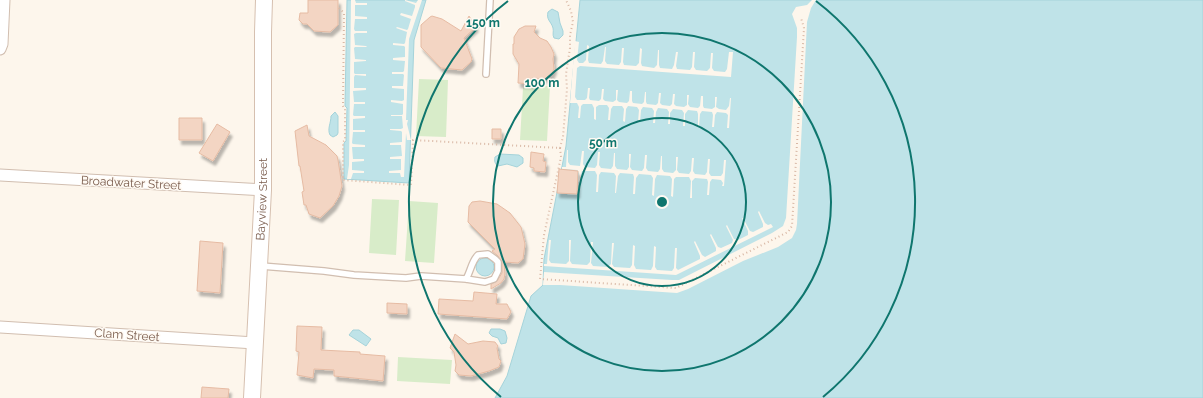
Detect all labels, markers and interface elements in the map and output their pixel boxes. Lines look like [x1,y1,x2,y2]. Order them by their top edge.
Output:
text: 150 m [466,16,500,30]
text: 100 m [525,76,559,90]
text: 50 m [589,136,617,150]
street label: Bayview Street [253,158,270,241]
street label: Broadwater Street [80,173,182,193]
centre of rings [655,195,669,209]
street label: Clam Street [94,326,160,344]

